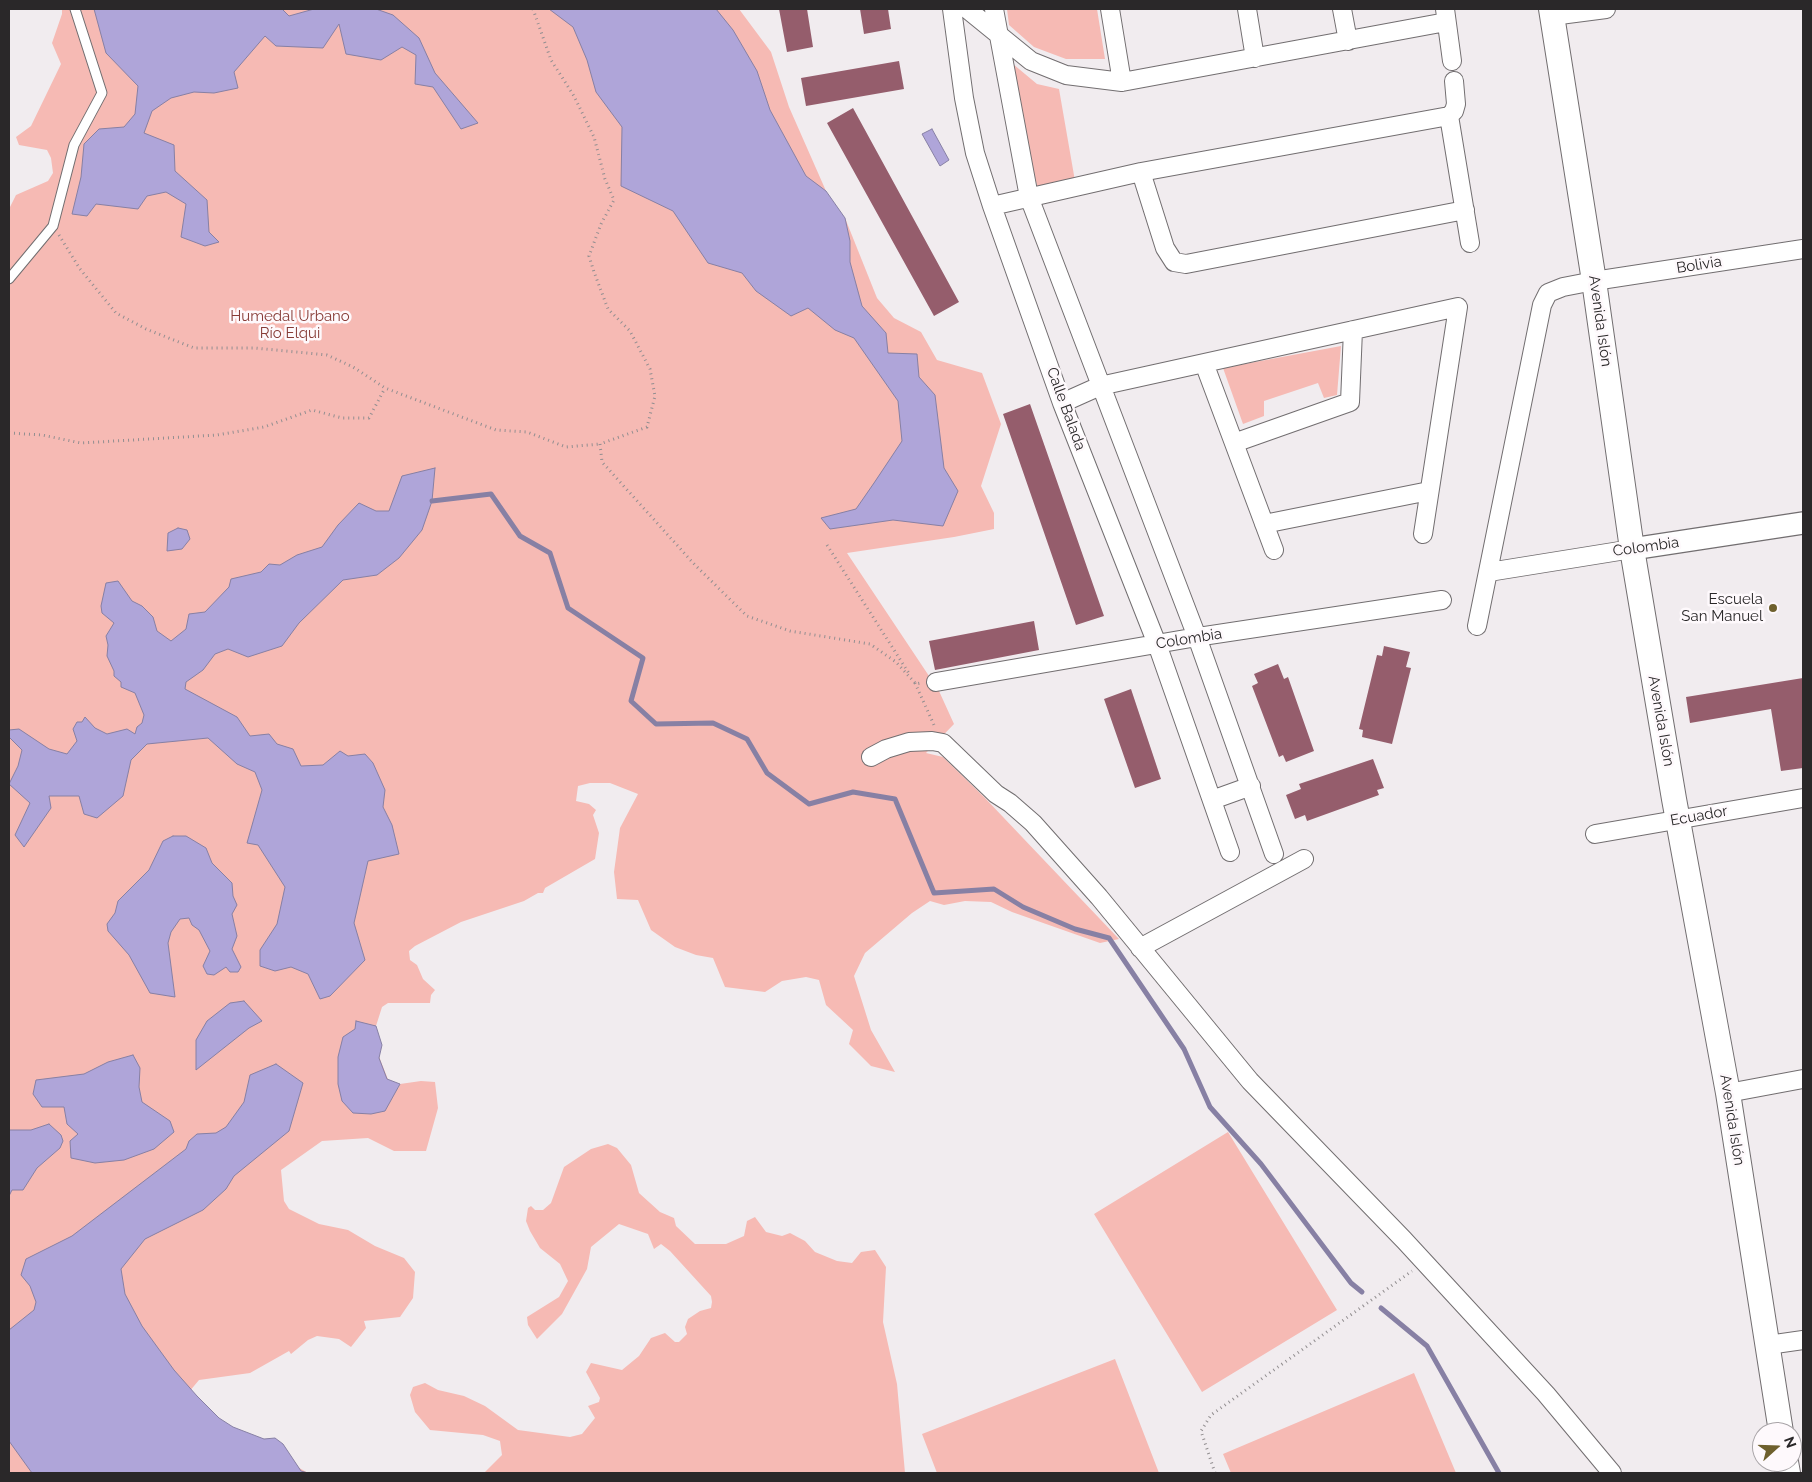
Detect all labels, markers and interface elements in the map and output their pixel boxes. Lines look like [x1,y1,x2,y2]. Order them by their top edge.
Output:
street label: Bolivia [1675,253,1723,277]
street label: Avenida Islón [1585,274,1615,368]
park label: Humedal Urbano Río Elqui [230,307,350,342]
street label: Calle Balada [1043,365,1089,453]
street label: Colombia [1612,533,1680,561]
place label: Escuela San Manuel [1681,590,1763,625]
marker: Escuela San Manuel [1767,602,1779,614]
street label: Colombia [1155,625,1223,653]
street label: Avenida Islón [1644,674,1678,768]
street label: Ecuador [1669,802,1729,830]
street label: Avenida Islón [1716,1073,1748,1167]
north arrow [1752,1422,1802,1472]
text: N [1781,1434,1800,1450]

